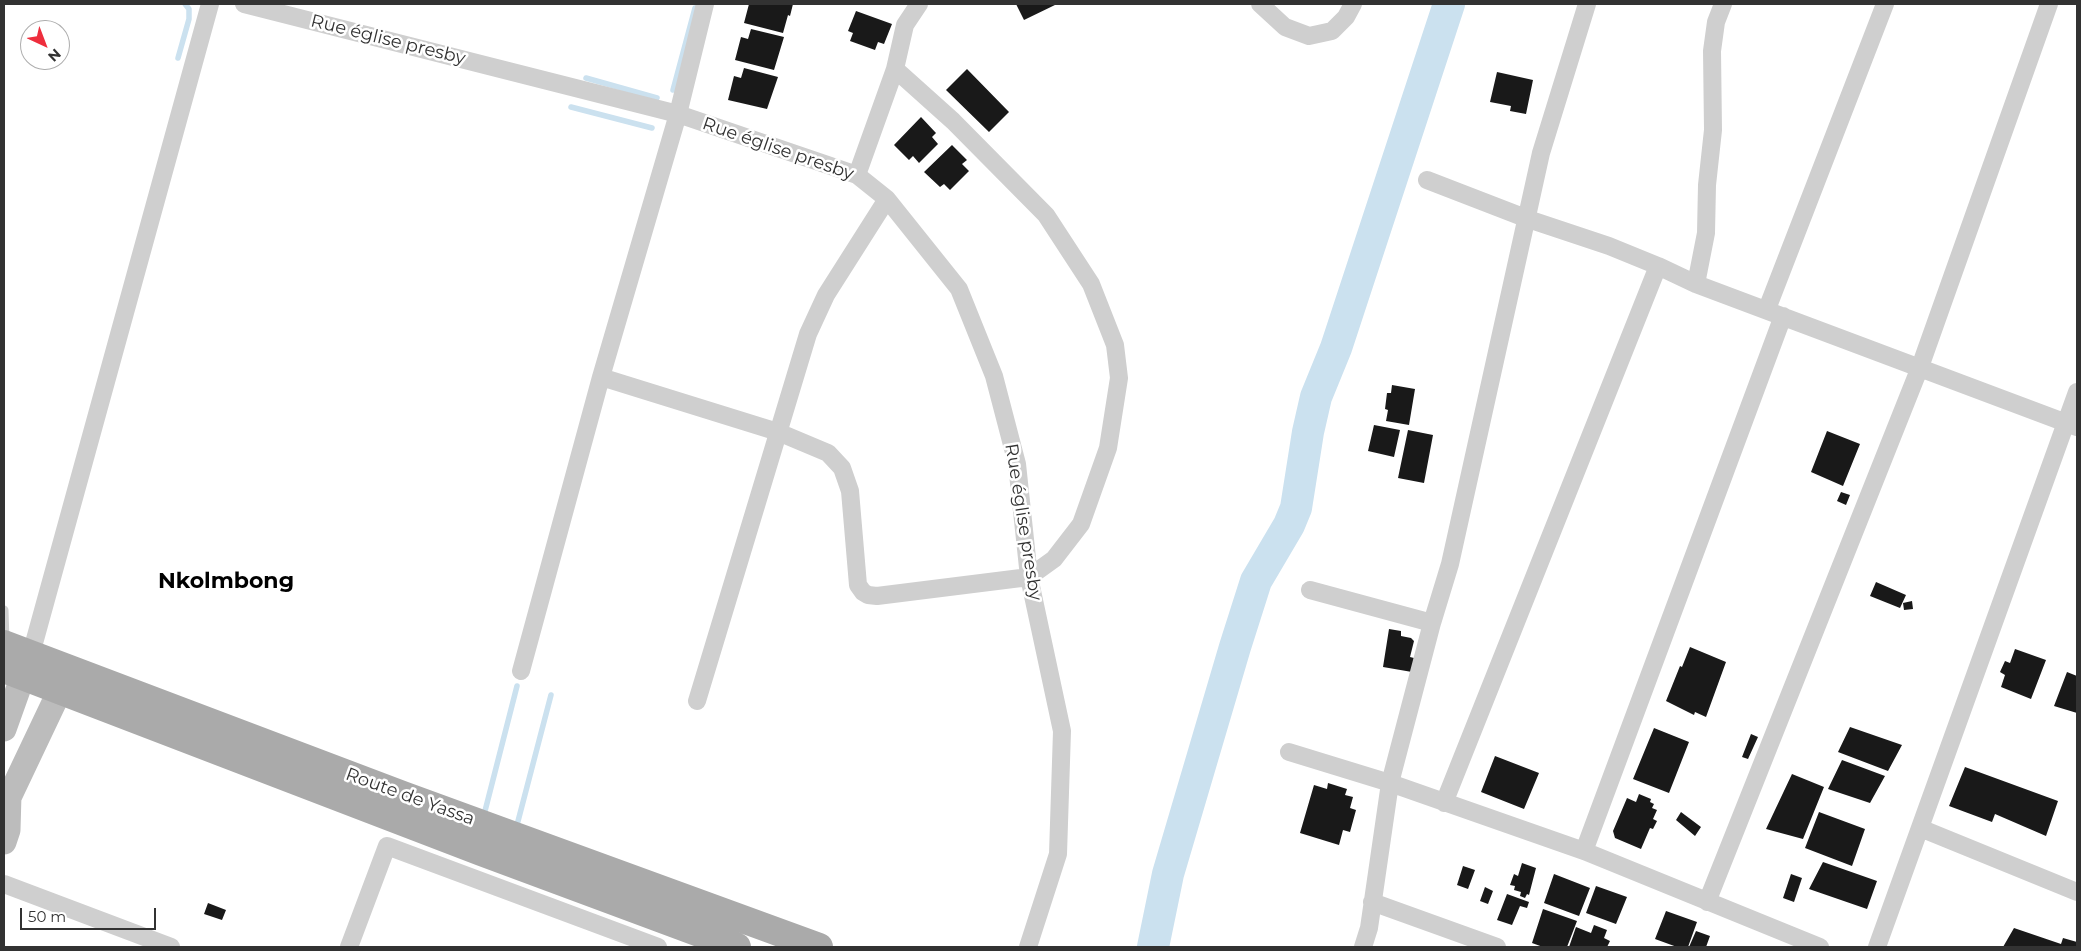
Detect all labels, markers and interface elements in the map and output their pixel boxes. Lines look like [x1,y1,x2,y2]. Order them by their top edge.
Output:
street label: Rue église presby [308,10,468,70]
north arrow [20,20,70,70]
text: N [44,45,65,66]
street label: Rue église presby [700,113,856,185]
street label: Rue église presby [1000,442,1046,602]
district label: Nkolmbong [158,569,294,595]
street label: Route de Yassa [342,764,478,830]
scale bar [22,898,159,930]
text: 50 m [28,907,66,926]

